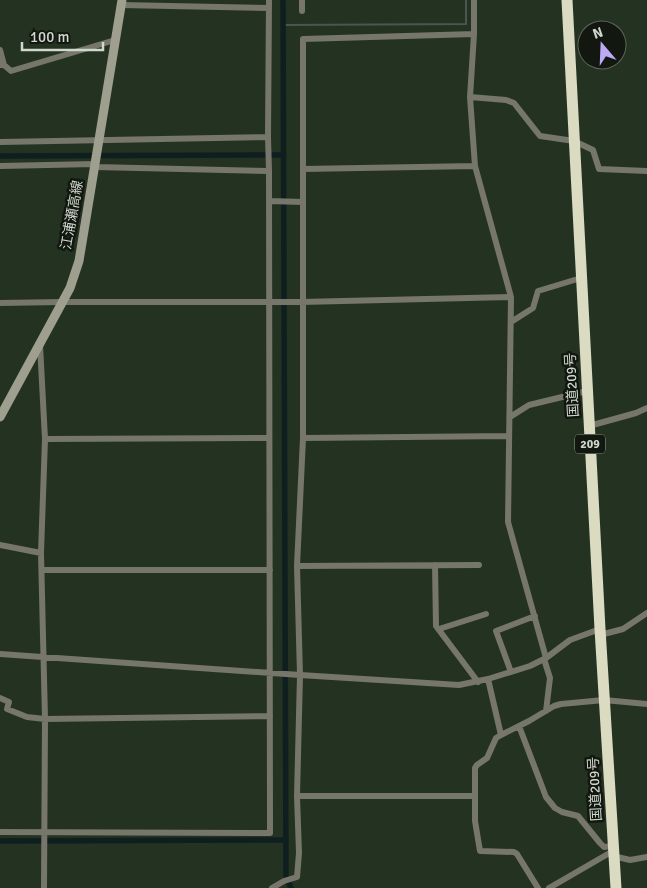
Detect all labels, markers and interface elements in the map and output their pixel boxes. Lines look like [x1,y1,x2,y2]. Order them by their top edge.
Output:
scale bar [22,20,104,52]
north arrow [577,20,627,70]
text: N [591,24,605,43]
text: 100 m [30,28,70,46]
street label: 江浦瀬高線 [58,179,86,251]
street label: 国道209号 [562,352,582,418]
road number: 209 [575,434,605,454]
street label: 国道209号 [585,756,605,822]

